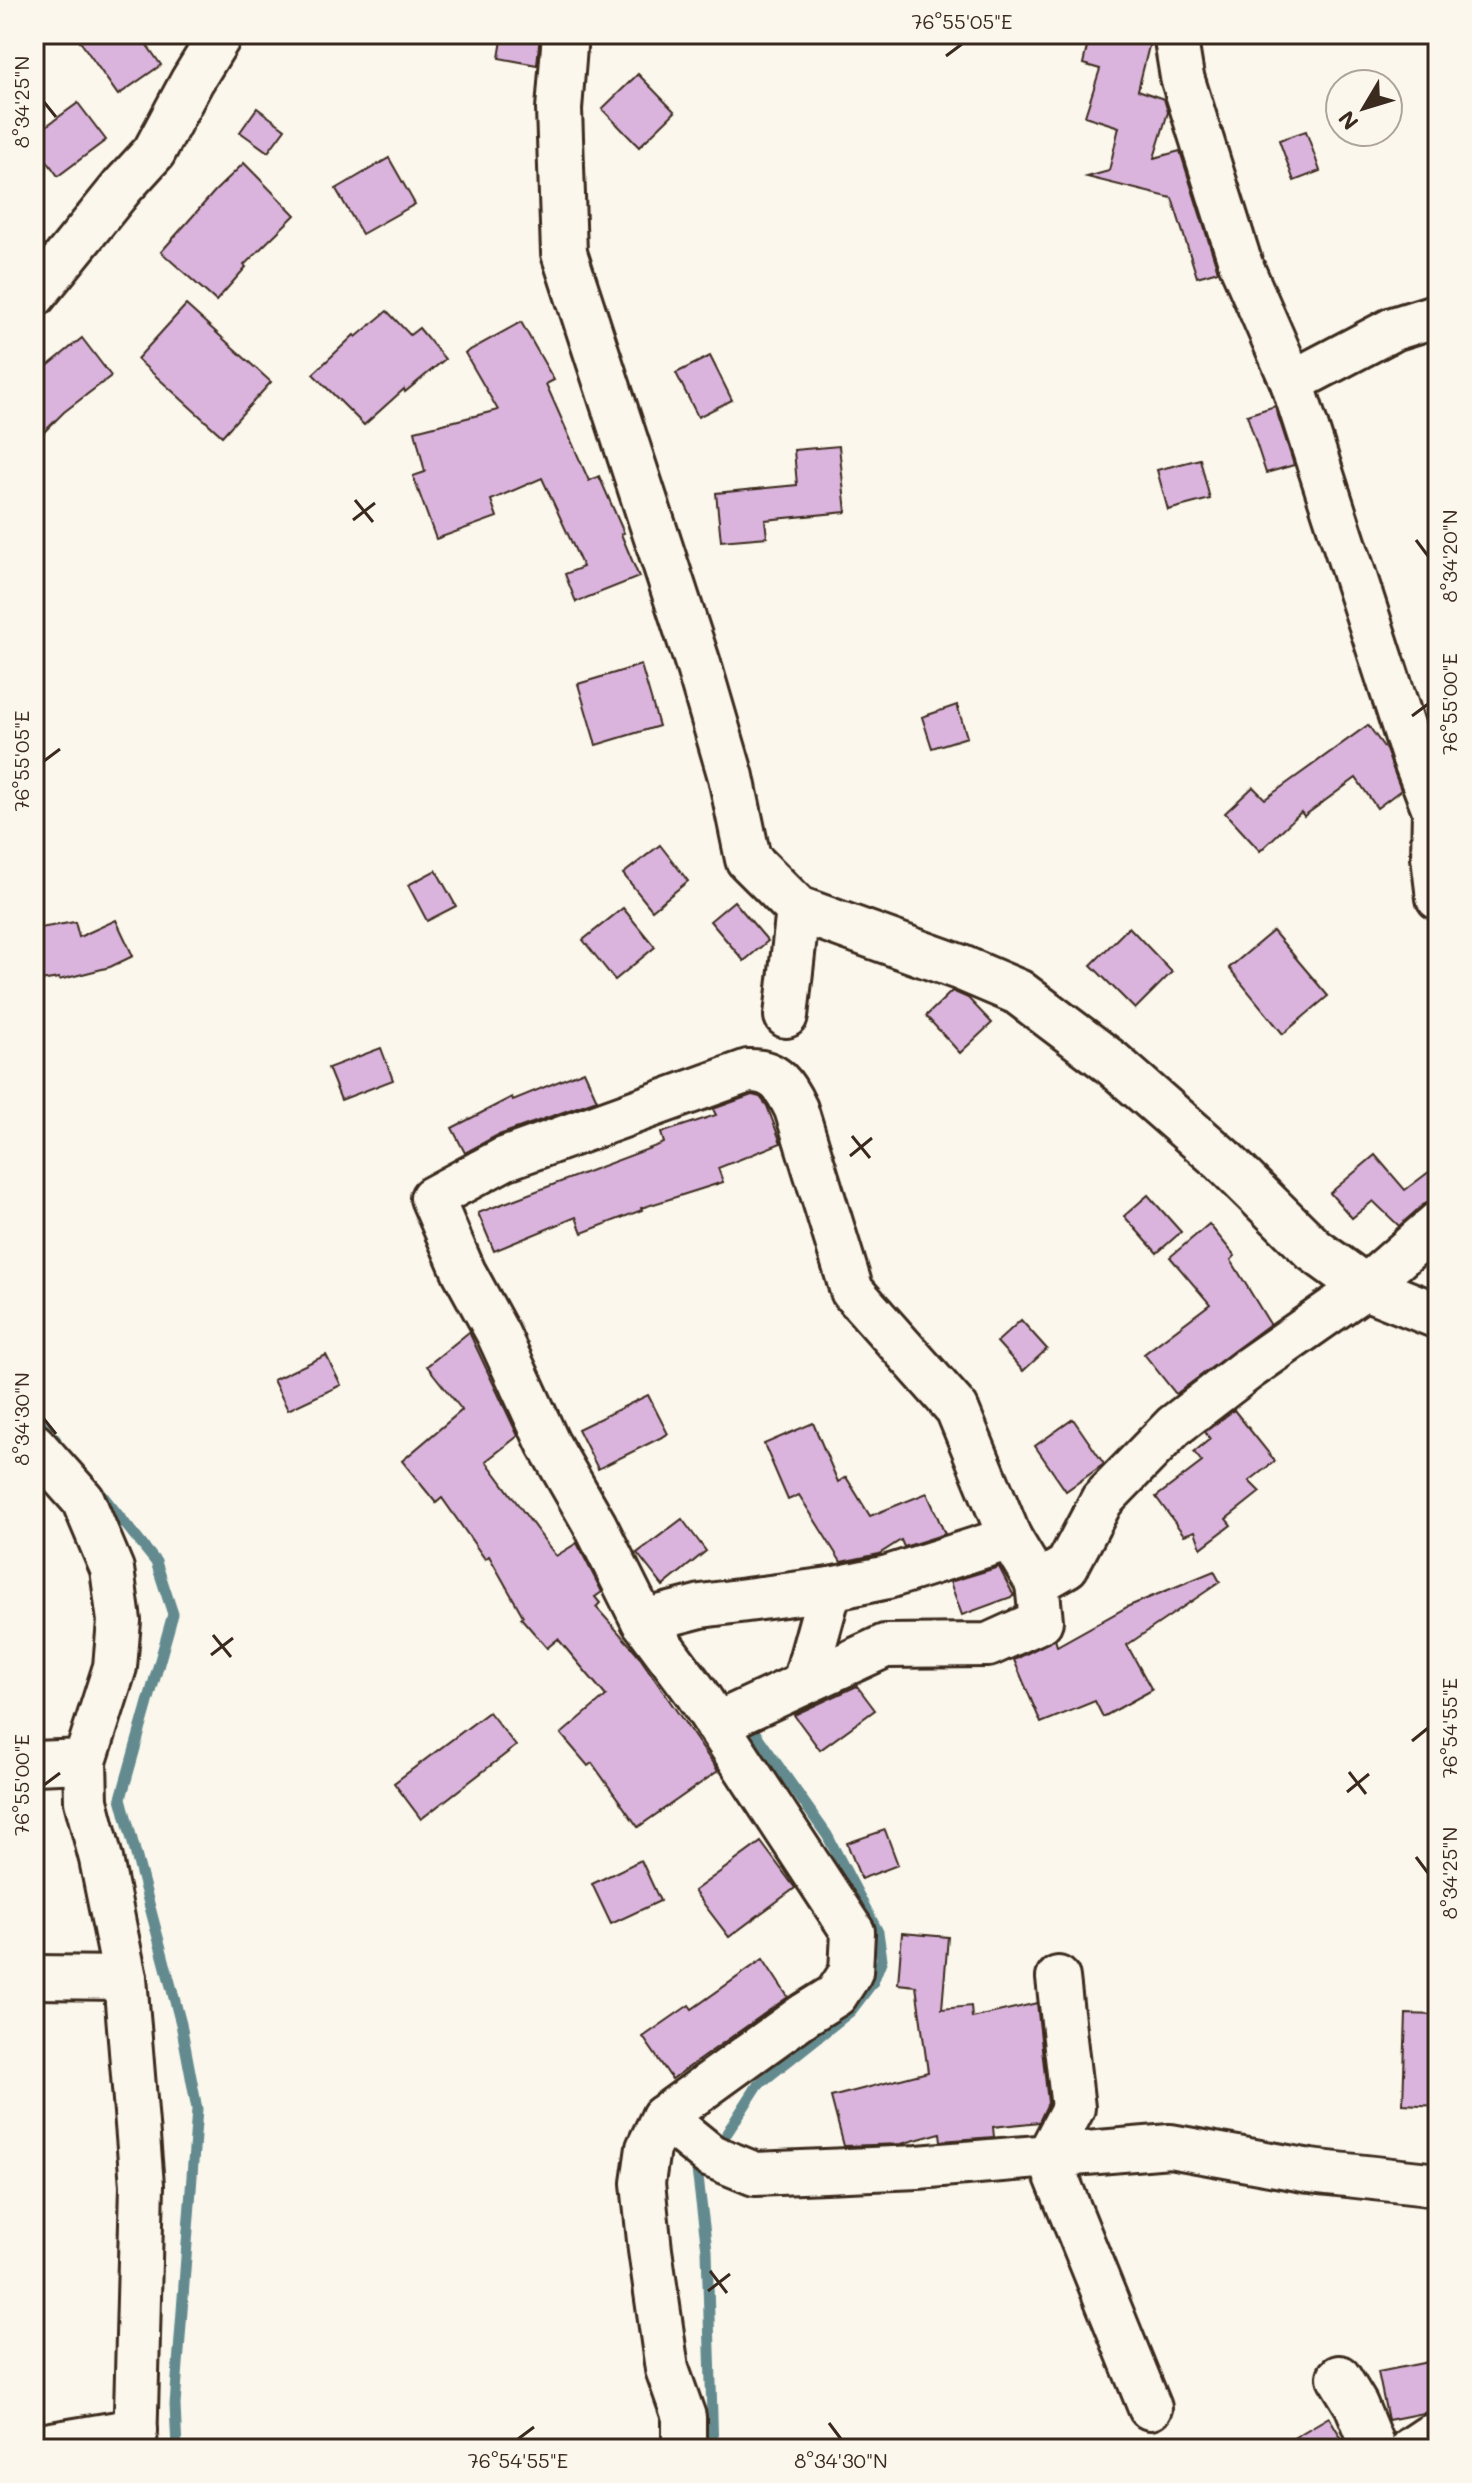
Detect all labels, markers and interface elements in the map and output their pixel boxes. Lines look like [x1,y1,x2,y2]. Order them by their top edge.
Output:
text: 76°55'05"E [911,8,1013,34]
text: 8°34'25"N [8,56,34,148]
north arrow [1324,68,1404,148]
text: N [1331,105,1364,136]
text: 8°34'20"N [1436,510,1462,602]
text: 76°55'00"E [1436,653,1462,755]
text: 76°55'05"E [8,710,34,812]
text: 8°34'30"N [8,1372,34,1466]
text: 76°54'55"E [1436,1678,1462,1778]
text: 76°55'00"E [8,1734,34,1836]
text: 8°34'25"N [1436,1827,1462,1919]
text: 76°54'55"E [468,2447,568,2473]
text: 8°34'30"N [794,2447,888,2473]

